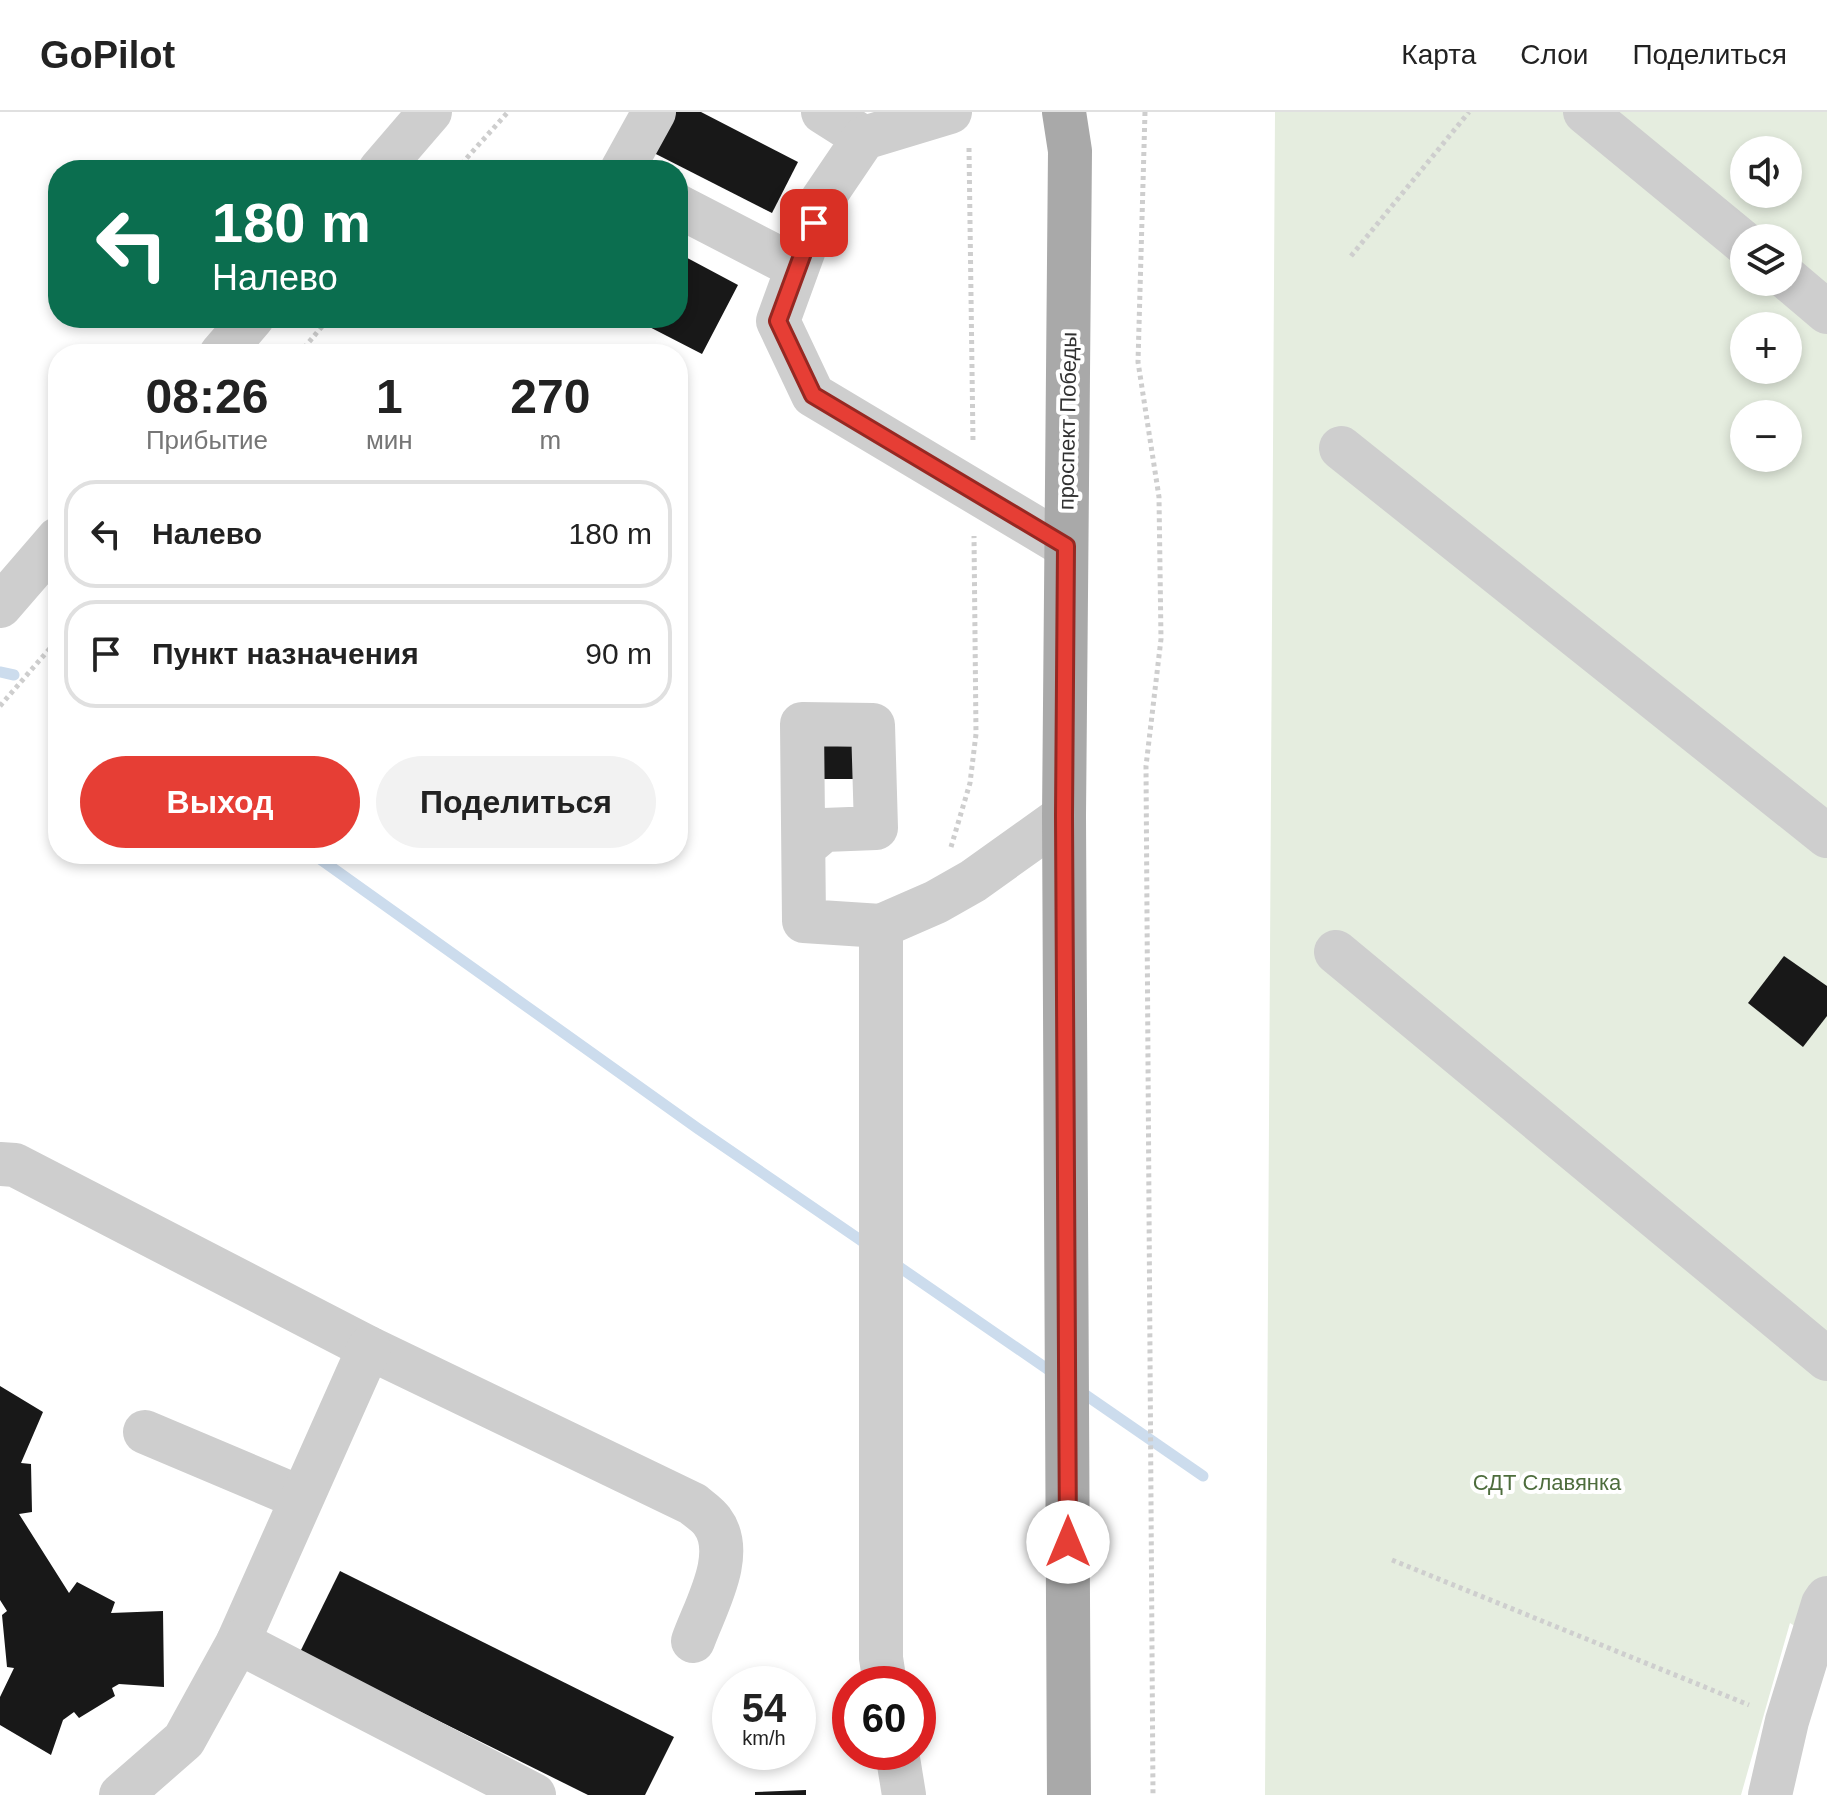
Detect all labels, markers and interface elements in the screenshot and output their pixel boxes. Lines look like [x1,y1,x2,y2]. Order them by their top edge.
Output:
text: GoPilot [40,34,175,76]
text: Карта [1401,39,1476,70]
text: Слои [1520,39,1588,70]
text: Поделиться [1632,39,1787,70]
map controls [1730,136,1802,472]
button: sound [1730,136,1802,208]
pin [780,189,848,257]
text: 180 m [212,191,371,254]
icon: left [80,192,184,296]
icon: arrive [792,201,836,245]
button: layers [1730,224,1802,296]
text: Налево [212,257,338,298]
button: + [1730,312,1802,384]
street label: проспект Победы [1053,332,1082,510]
text: 08:26 [146,370,268,423]
text: 1 [376,370,403,423]
text: 270 [510,370,590,423]
button: − [1730,400,1802,472]
text: Прибытие [146,425,268,455]
text: мин [366,425,413,455]
text: m [540,425,561,455]
icon: left [84,512,128,556]
text: Налево [152,517,262,550]
text: 180 m [569,517,652,550]
icon: arrive [84,632,128,676]
text: Пункт назначения [152,637,419,670]
text: 90 m [585,637,652,670]
button: Выход [80,756,360,848]
button: Поделиться [376,756,656,848]
park label: СДТ Славянка [1473,1470,1622,1495]
position arrow [1026,1500,1110,1584]
speed limit sign: 60 [832,1666,936,1770]
text: 54 [742,1686,786,1730]
text: km/h [742,1727,786,1749]

